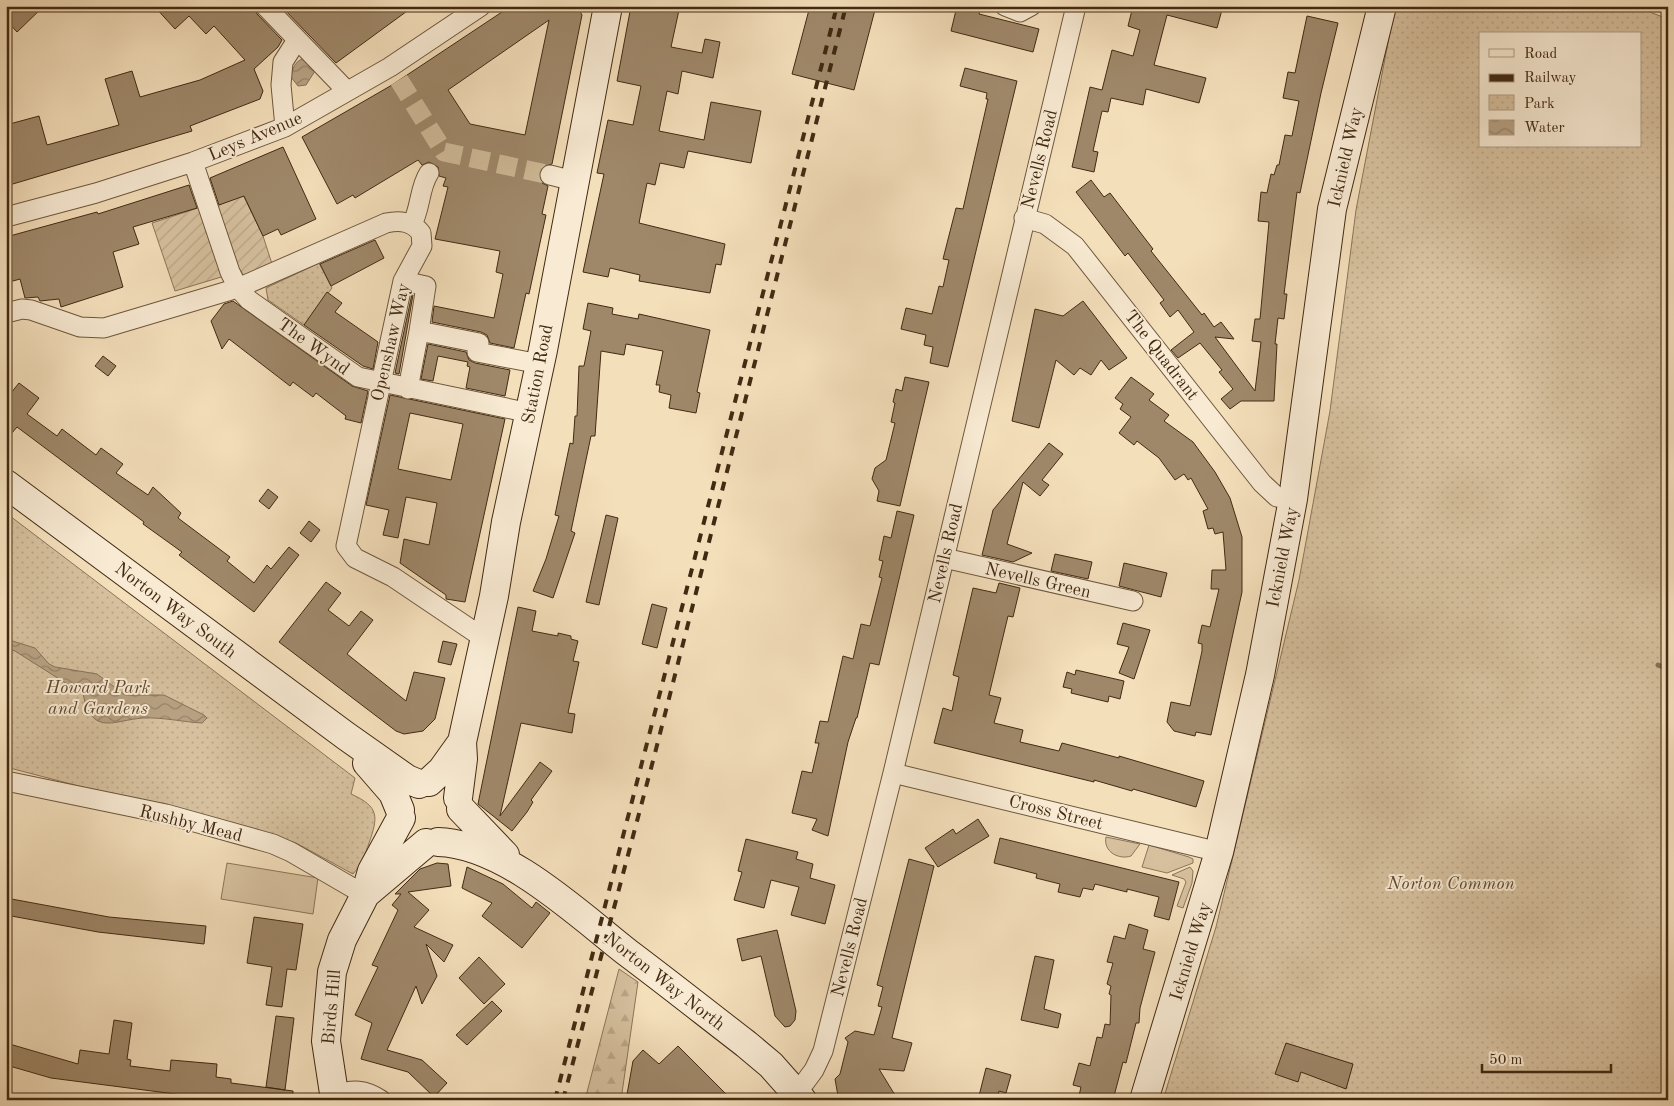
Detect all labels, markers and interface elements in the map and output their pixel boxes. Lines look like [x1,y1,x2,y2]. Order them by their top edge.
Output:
legend [1479,32,1642,148]
text: Road [1524,47,1558,62]
text: Railway [1524,71,1577,86]
text: Park [1524,97,1555,112]
street label: Icknield Way [1326,105,1366,209]
street label: Nevells Road [1019,108,1061,211]
street label: Leys Avenue [206,109,305,165]
text: Water [1524,121,1565,136]
street label: Openshaw Way [369,281,413,403]
street label: The Quadrant [1121,307,1202,404]
street label: The Wynd [274,315,353,379]
street label: Station Road [519,323,556,426]
street label: Nevells Road [926,502,966,605]
street label: Icknield Way [1264,505,1302,609]
street label: Norton Way South [111,559,240,662]
street label: Nevells Green [983,560,1093,602]
park label: Howard Park and Gardens [45,679,151,718]
street label: Cross Street [1007,793,1105,833]
street label: Rushby Mead [137,802,244,845]
park label: Norton Common [1386,875,1515,893]
street label: Nevells Road [829,896,871,999]
street label: Icknield Way [1167,899,1215,1003]
street label: Norton Way North [601,929,728,1034]
street label: Birds Hill [320,968,344,1046]
scale bar [1482,1041,1610,1073]
text: 50 m [1489,1053,1523,1068]

